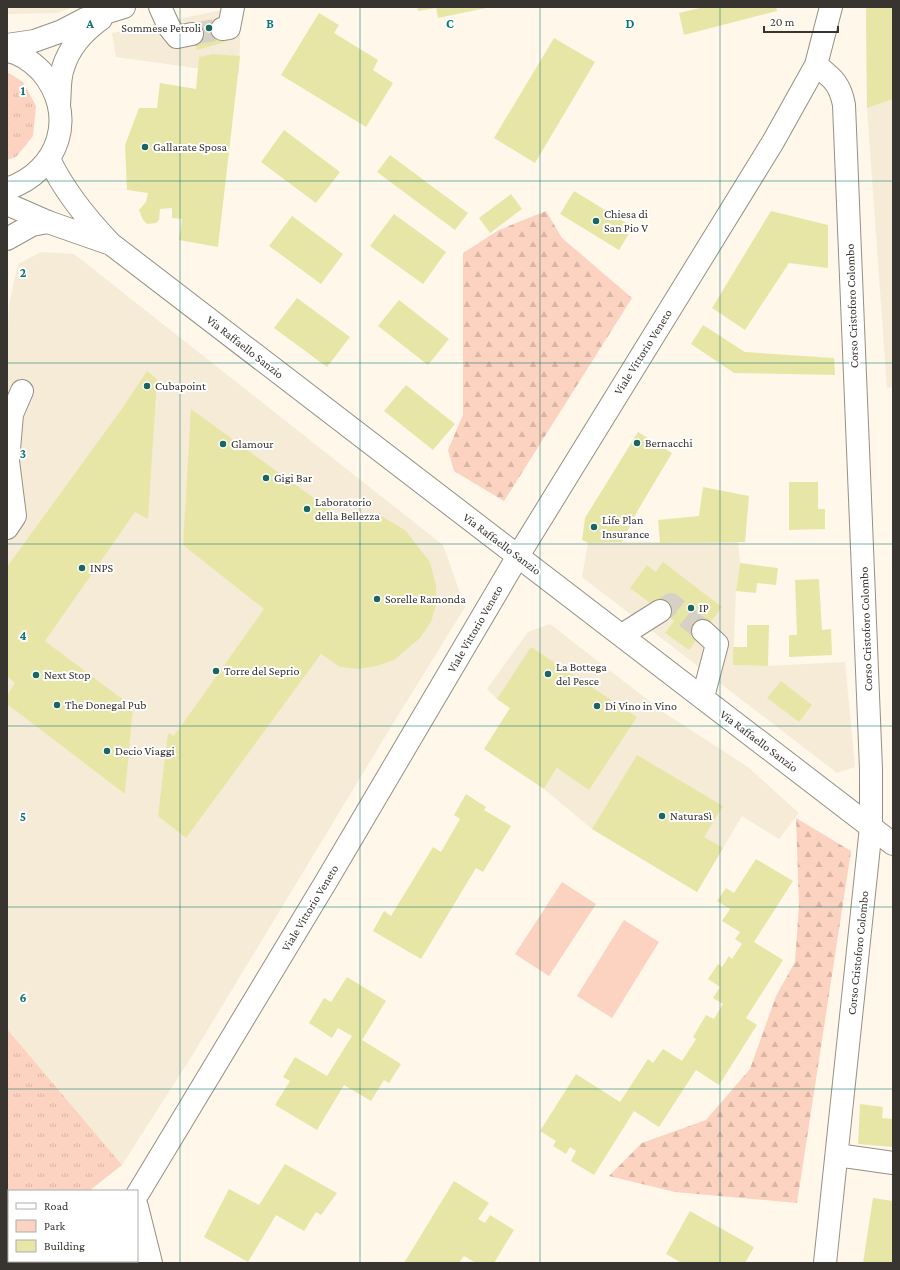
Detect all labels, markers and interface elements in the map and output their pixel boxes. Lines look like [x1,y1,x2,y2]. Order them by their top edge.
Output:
scale bar [764,8,838,34]
text: 20 m [770,15,795,29]
text: A [85,16,94,31]
text: B [266,16,274,31]
text: C [446,16,454,31]
text: D [626,16,635,31]
place label: Sommese Petroli [121,21,201,35]
marker: Sommese Petroli [204,23,214,33]
text: 1 [21,83,26,98]
place label: Gallarate Sposa [153,140,228,154]
marker: Gallarate Sposa [140,142,150,152]
place label: Chiesa di San Pio V [604,207,648,235]
marker: Chiesa di San Pio V [591,216,601,226]
street label: Corso Cristoforo Colombo [843,243,861,369]
text: 2 [20,265,27,280]
street label: Viale Vittorio Veneto [611,307,675,397]
street label: Via Raffaello Sanzio [204,313,286,381]
place label: Cubapoint [155,379,207,393]
marker: Cubapoint [142,381,152,391]
place label: Bernacchi [645,436,693,450]
place label: Glamour [231,437,274,451]
marker: Bernacchi [632,438,642,448]
marker: Glamour [218,439,228,449]
text: 3 [20,446,26,461]
place label: Gigi Bar [274,471,313,485]
marker: Gigi Bar [261,473,271,483]
place label: Laboratorio della Bellezza [315,495,380,523]
marker: Laboratorio della Bellezza [302,504,312,514]
street label: Via Raffaello Sanzio [460,510,544,578]
place label: Life Plan Insurance [602,513,649,541]
marker: Life Plan Insurance [589,522,599,532]
place label: INPS [90,561,114,575]
marker: INPS [77,563,87,573]
street label: Corso Cristoforo Colombo [857,566,875,692]
street label: Viale Vittorio Veneto [444,583,506,675]
place label: Sorelle Ramonda [385,592,466,606]
marker: Sorelle Ramonda [372,594,382,604]
place label: IP [699,601,709,615]
marker: IP [686,603,696,613]
text: 4 [19,628,27,643]
place label: La Bottega del Pesce [556,660,607,688]
place label: Torre del Seprio [224,664,299,678]
marker: Torre del Seprio [211,666,221,676]
place label: Next Stop [44,668,90,682]
marker: La Bottega del Pesce [543,669,553,679]
marker: Next Stop [31,670,41,680]
place label: The Donegal Pub [65,698,146,712]
place label: Di Vino in Vino [605,699,677,713]
marker: The Donegal Pub [52,700,62,710]
marker: Di Vino in Vino [592,701,602,711]
street label: Via Raffaello Sanzio [717,707,801,775]
place label: Decio Viaggi [115,744,175,758]
marker: Decio Viaggi [102,746,112,756]
text: 5 [20,809,26,824]
place label: NaturaSì [670,809,712,823]
marker: NaturaSì [657,811,667,821]
street label: Viale Vittorio Veneto [279,862,341,954]
street label: Corso Cristoforo Colombo [845,890,871,1016]
text: 6 [19,990,27,1005]
legend [8,1190,138,1262]
text: Road [44,1199,69,1213]
text: Park [44,1219,66,1233]
text: Building [44,1239,85,1253]

